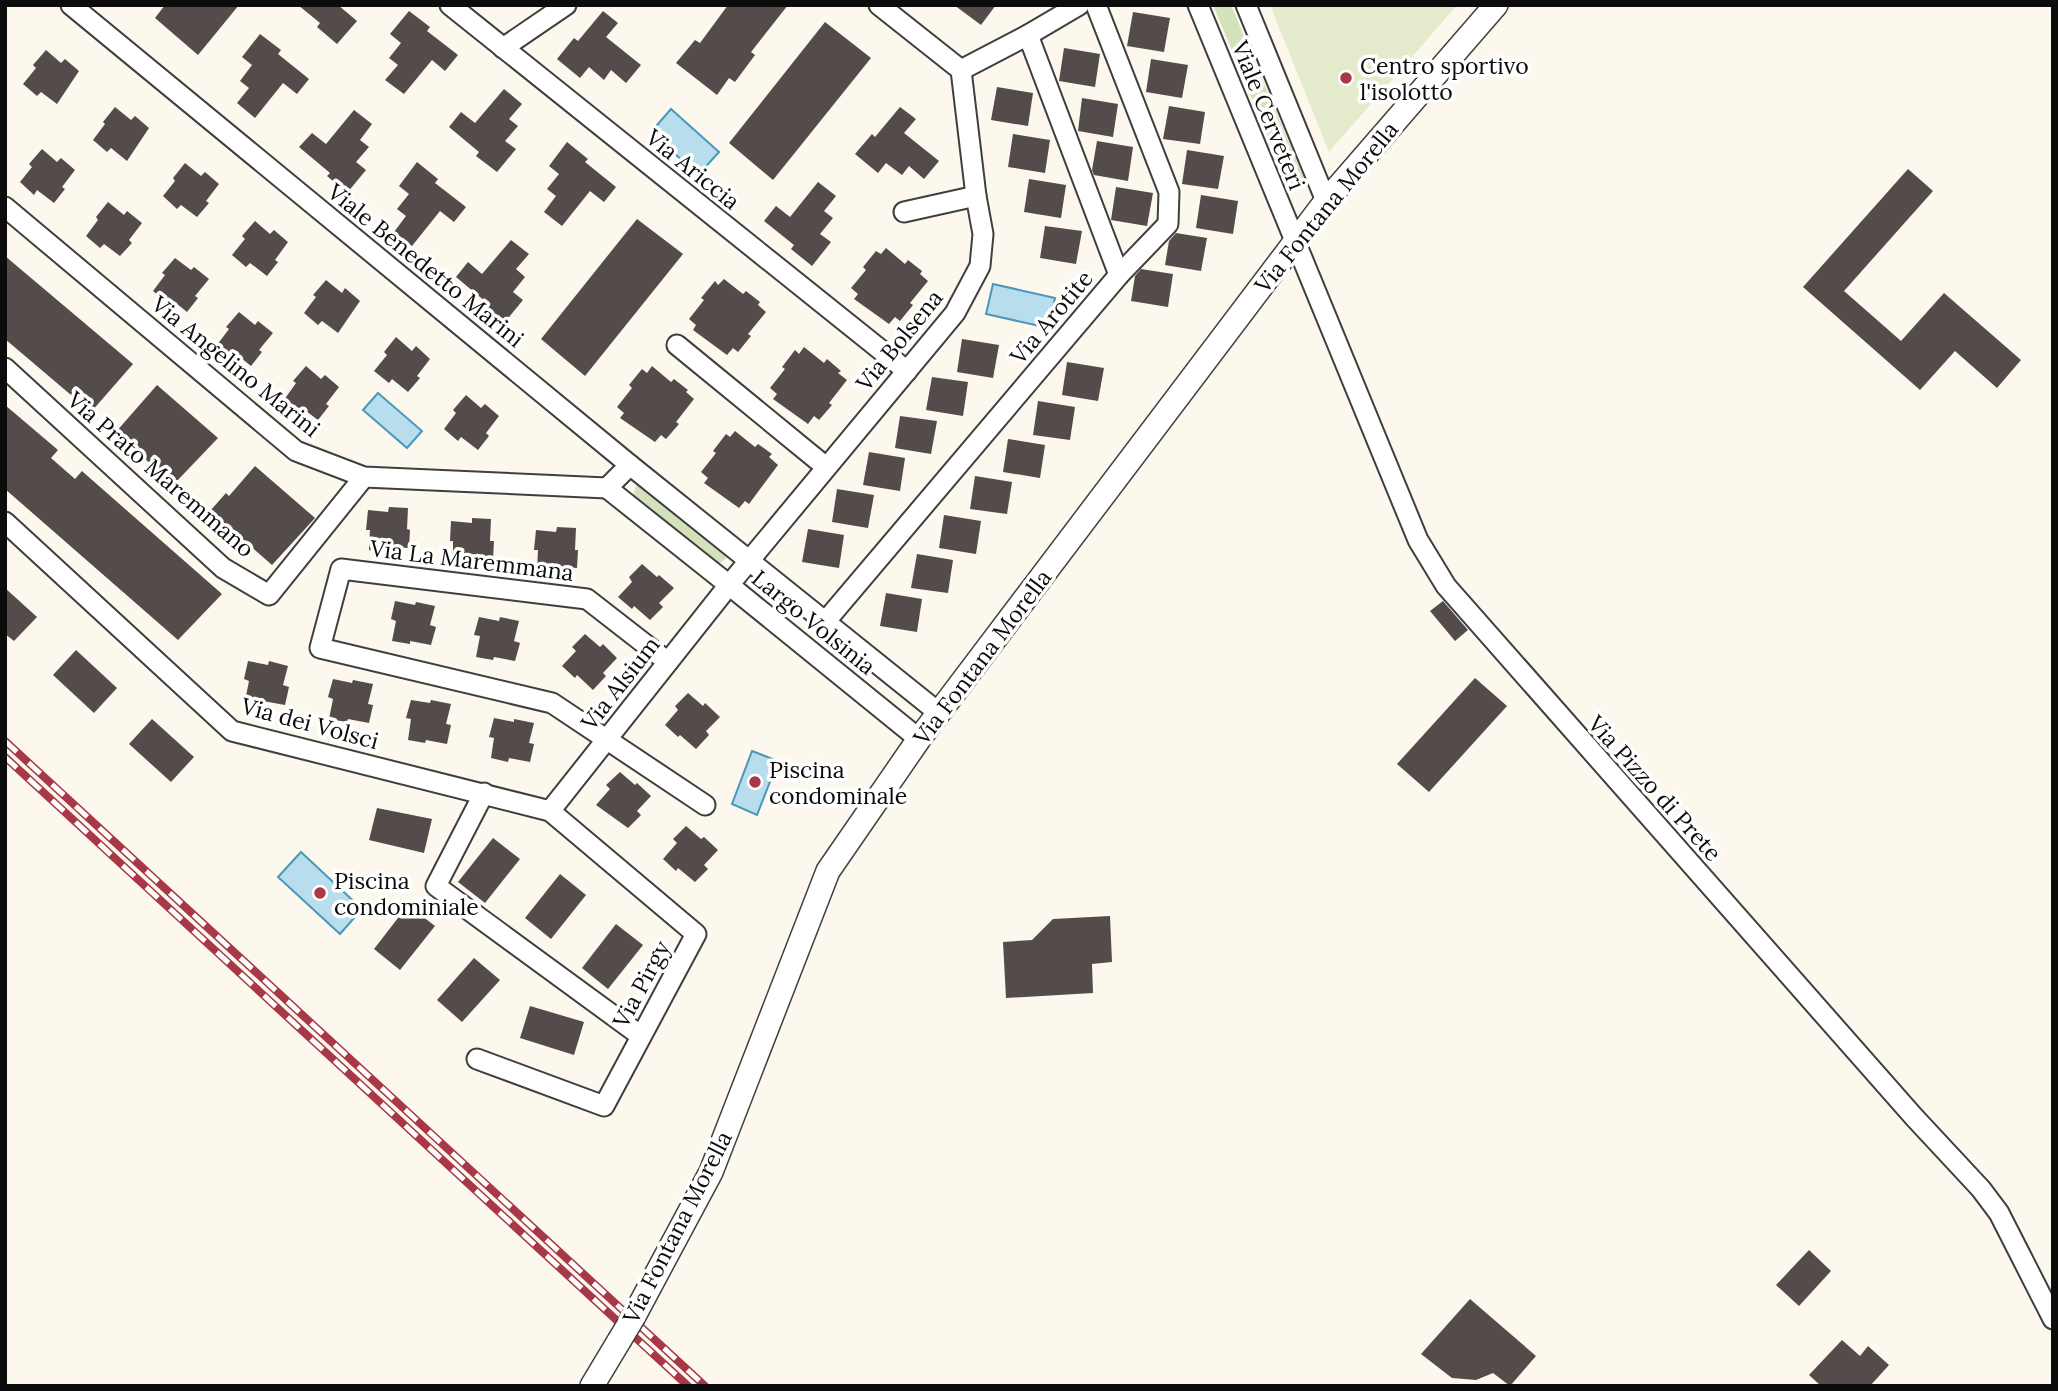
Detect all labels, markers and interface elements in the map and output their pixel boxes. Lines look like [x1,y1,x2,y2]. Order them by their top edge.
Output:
street label: Viale Cerveteri [1226,35,1312,194]
place label: Centro sportivo l'isolotto [1360,51,1529,106]
marker: Centro sportivo l'isolotto [1338,70,1354,86]
street label: Via Fontana Morella [1247,115,1404,299]
street label: Via Ariccia [639,122,746,216]
street label: Viale Benedetto Marini [321,176,530,353]
street label: Via Arotite [1003,264,1099,371]
street label: Via Bolsena [849,283,949,397]
street label: Via Angelino Marini [145,288,326,443]
street label: Via Prato Maremmano [61,384,261,563]
street label: Via La Maremmana [368,533,576,587]
street label: Largo Volsinia [746,563,882,681]
street label: Via Fontana Morella [906,563,1058,751]
street label: Via Alsium [574,630,666,736]
street label: Via dei Volsci [237,690,382,755]
street label: Via Pizzo di Prete [1581,708,1728,867]
place label: Piscina condominale [769,755,907,810]
marker: Piscina condominale [747,774,763,790]
place label: Piscina condominiale [334,866,479,921]
marker: Piscina condominiale [312,885,328,901]
street label: Via Pirgy [606,935,676,1033]
street label: Via Fontana Morella [615,1126,738,1329]

